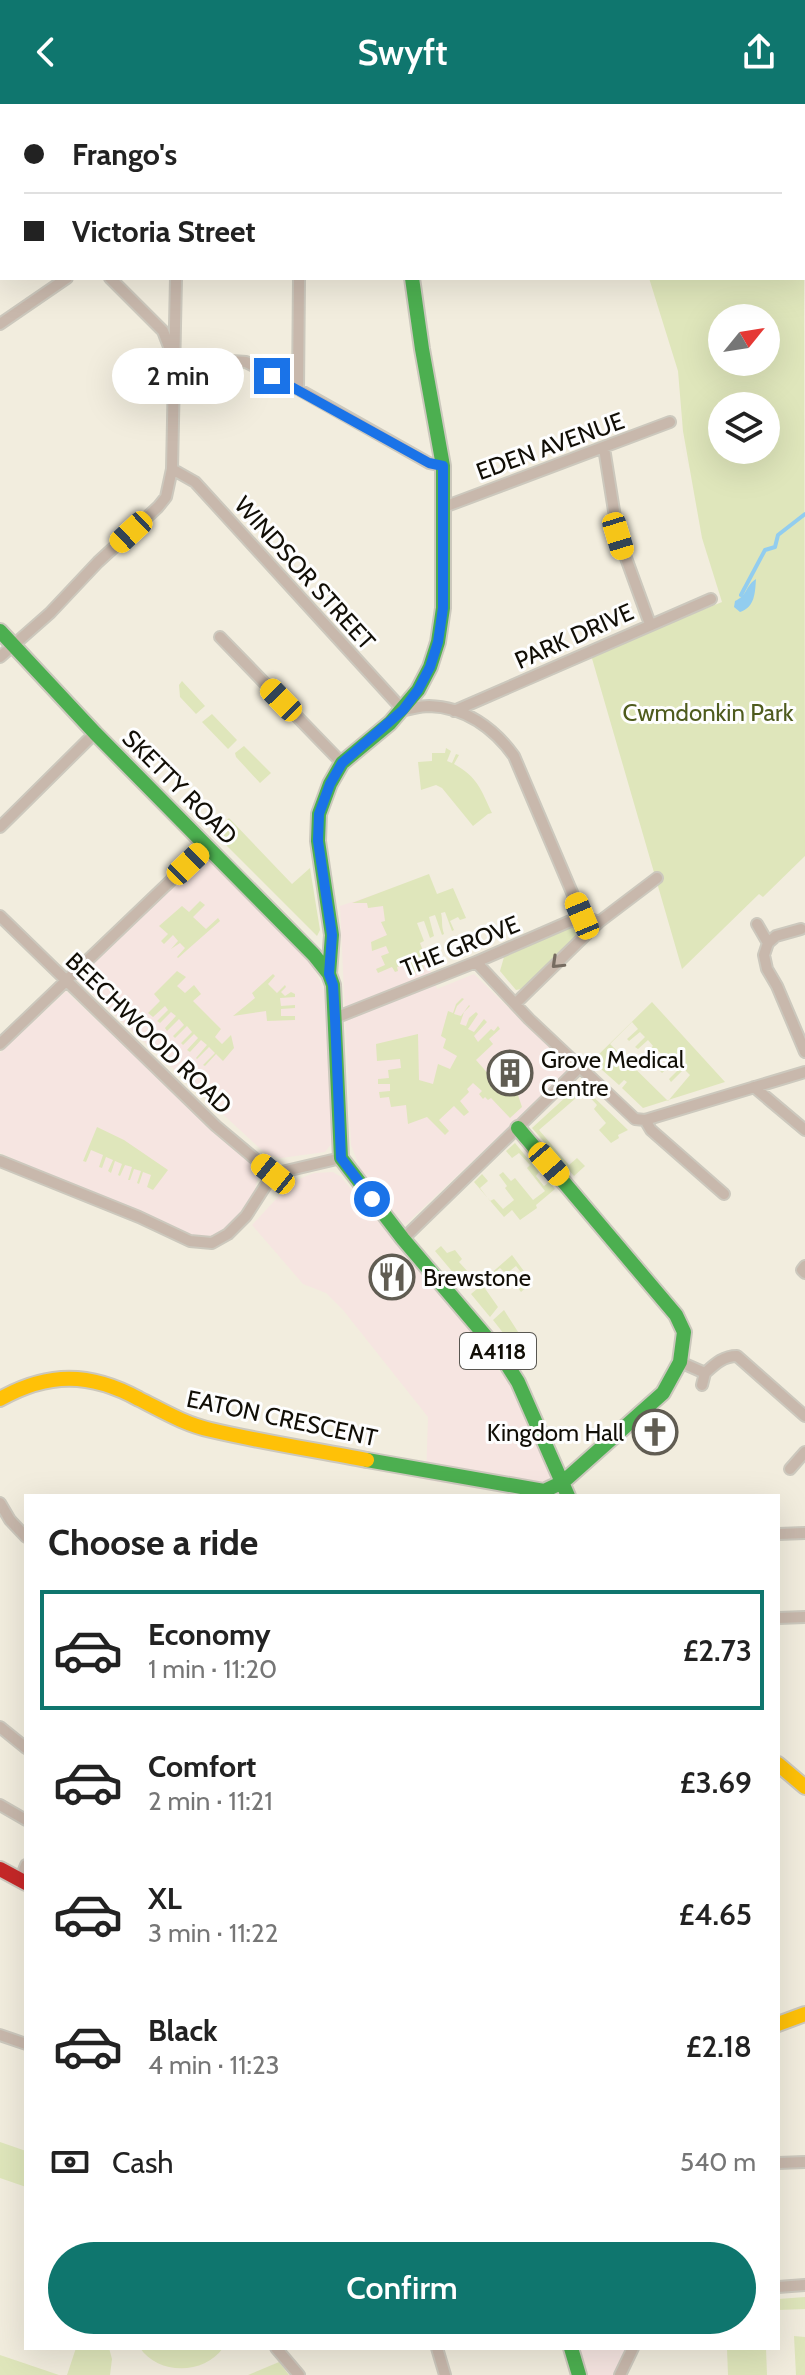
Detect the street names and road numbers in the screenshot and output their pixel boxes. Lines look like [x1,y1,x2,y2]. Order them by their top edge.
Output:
street label: EDEN AVENUE [472,406,628,486]
street label: WINDSOR STREET [229,490,382,656]
street label: PARK DRIVE [510,597,638,675]
street label: SKETTY ROAD [117,724,243,850]
street label: THE GROVE [397,909,523,983]
street label: BEECHWOOD ROAD [60,946,238,1120]
road number: A4118 [460,1333,536,1369]
street label: EATON CRESCENT [184,1384,380,1452]

